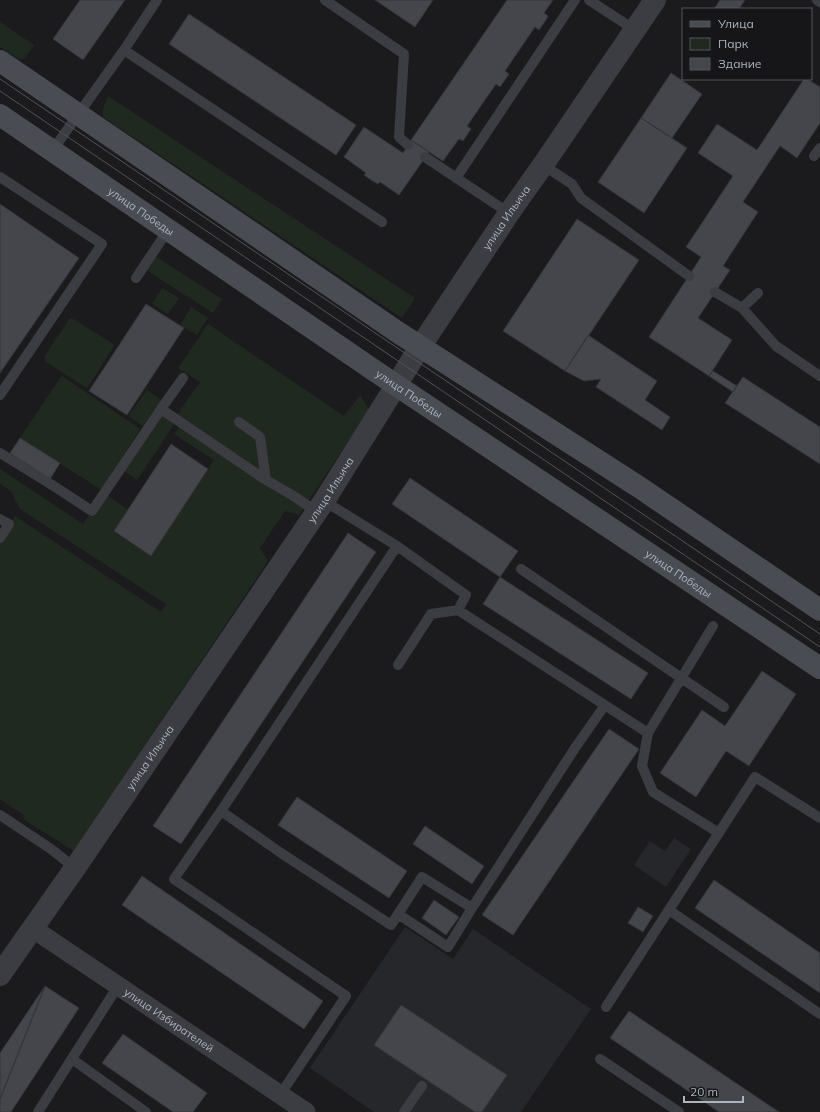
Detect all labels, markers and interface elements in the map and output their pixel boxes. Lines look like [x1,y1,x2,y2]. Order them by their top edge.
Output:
legend [682,8,812,80]
text: Улица [717,16,754,31]
text: Парк [718,36,749,51]
text: Здание [718,56,762,71]
street label: улица Ильича [479,183,533,253]
street label: улица Победы [105,184,177,239]
street label: улица Победы [373,366,445,421]
street label: улица Ильича [304,455,357,525]
street label: улица Победы [643,546,715,601]
street label: улица Ильича [123,723,177,793]
street label: улица Избирателей [121,985,217,1055]
scale bar [684,1078,743,1104]
text: 20 m [690,1084,718,1099]

